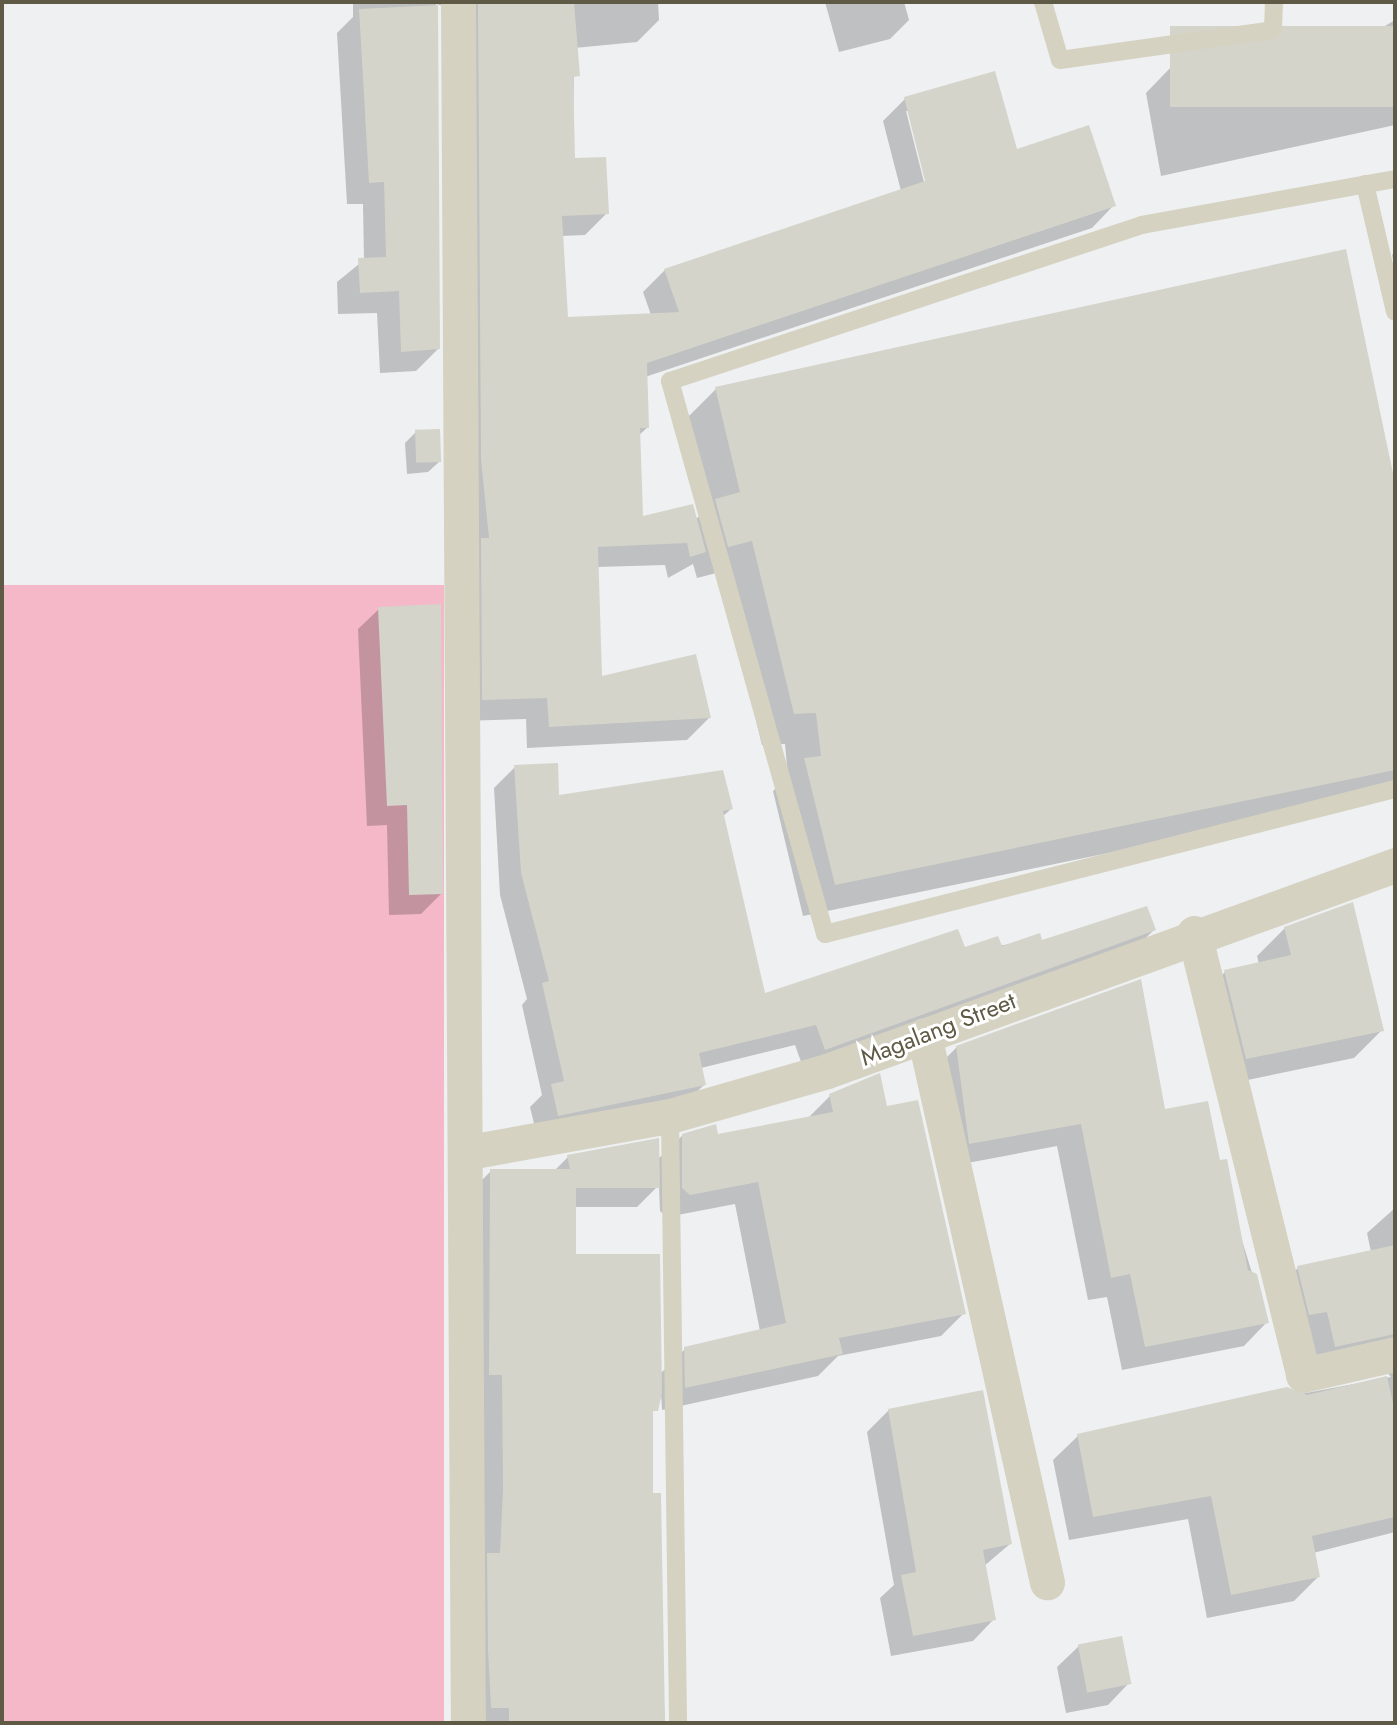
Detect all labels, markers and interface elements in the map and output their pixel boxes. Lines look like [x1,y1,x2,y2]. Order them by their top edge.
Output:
street label: Magalang Street [856,986,1020,1072]

